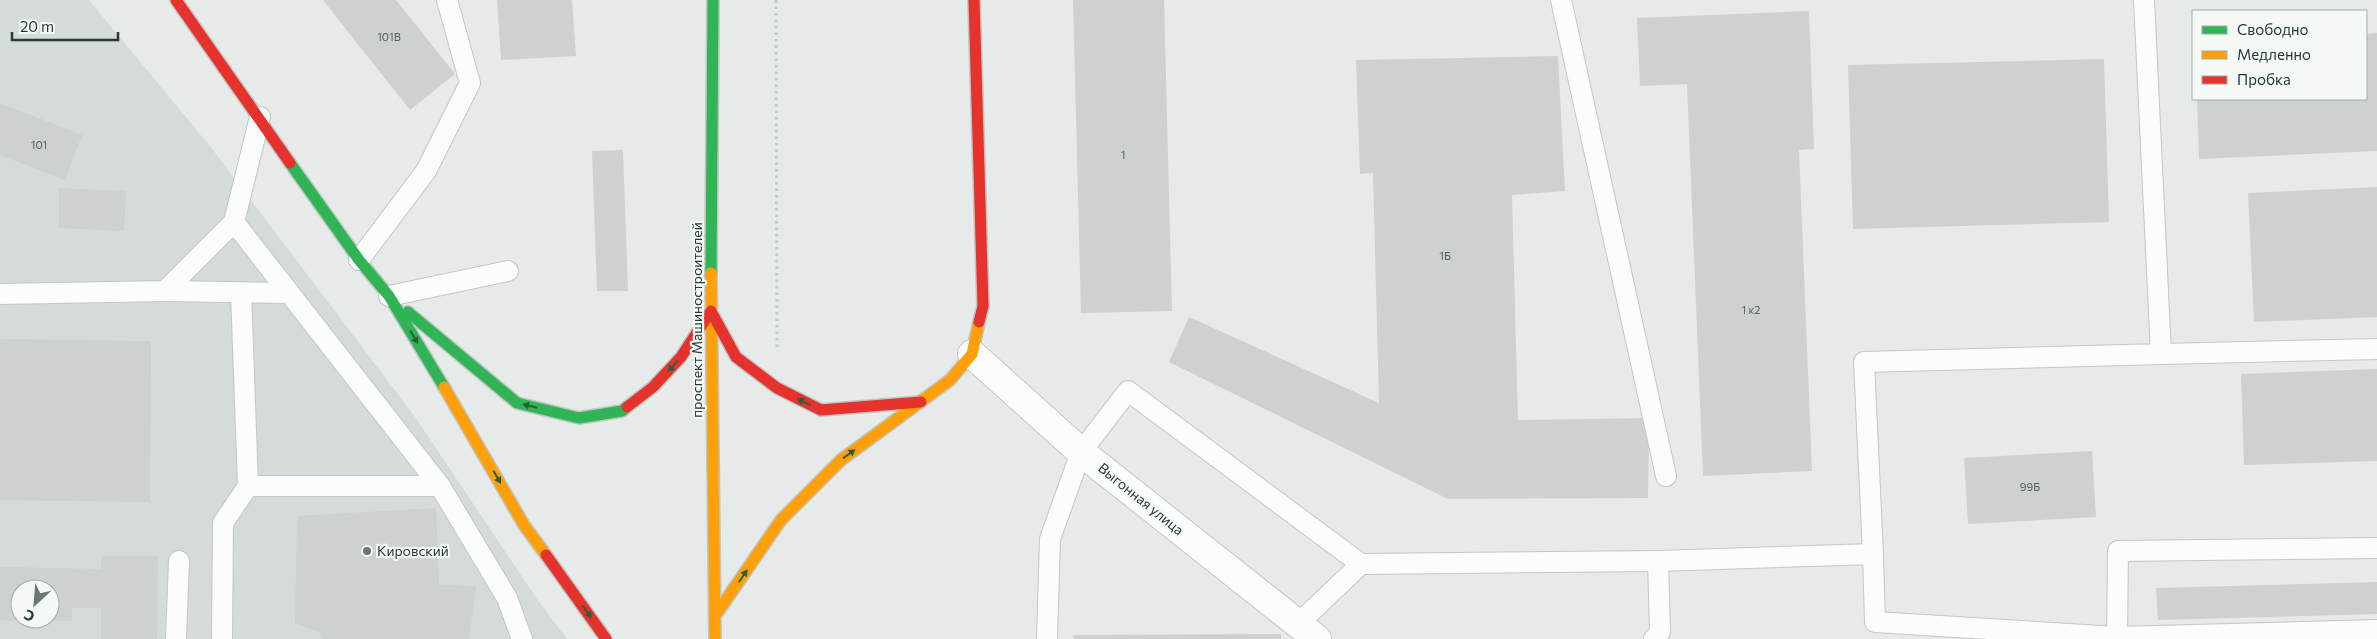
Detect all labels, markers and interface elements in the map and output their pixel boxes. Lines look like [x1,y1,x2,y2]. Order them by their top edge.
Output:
scale bar [12,10,119,42]
legend [2192,10,2367,100]
text: 20 m [20,17,54,35]
text: Свободно [2237,20,2308,38]
house number: 101В [377,30,401,43]
text: Медленно [2237,45,2311,63]
text: Пробка [2237,70,2291,88]
house number: 101 [31,138,47,151]
house number: 1 [1121,148,1125,161]
street label: проспект Машиностроителей [688,222,705,418]
house number: 1Б [1439,249,1451,262]
house number: 1 к2 [1742,303,1760,316]
one-way arrow [410,331,419,344]
one-way arrow [667,359,678,372]
one-way arrow [797,397,811,405]
one-way arrow [522,402,537,410]
one-way arrow [842,449,856,459]
street label: Выгонная улица [1095,459,1188,538]
one-way arrow [493,471,502,484]
house number: 99Б [2020,480,2040,493]
place label: Кировский [377,542,449,559]
marker: Кировский [361,545,373,557]
one-way arrow [738,569,748,583]
north arrow [10,579,60,629]
one-way arrow [582,605,592,619]
text: С [21,606,37,626]

